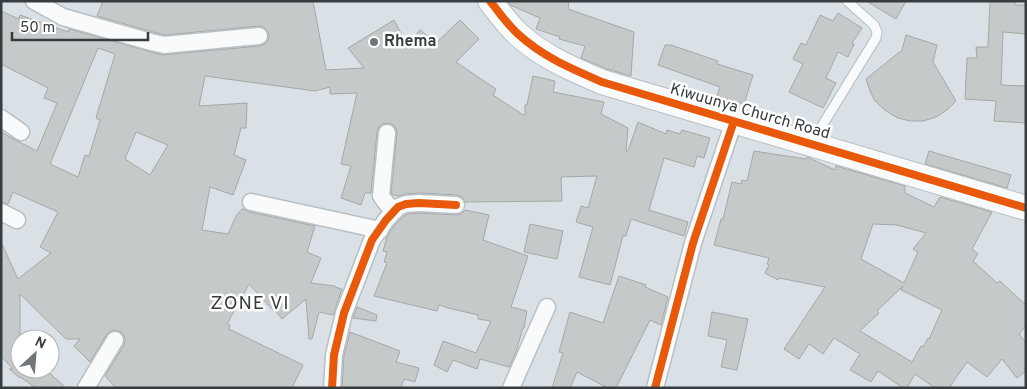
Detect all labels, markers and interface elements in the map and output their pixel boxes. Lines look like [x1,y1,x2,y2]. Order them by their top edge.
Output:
scale bar [12,10,149,42]
text: 50 m [20,19,55,38]
place label: Rhema [384,32,437,52]
marker: Rhema [368,36,380,48]
street label: Kiwuunya Church Road [668,80,832,144]
district label: ZONE VI [210,292,290,316]
north arrow [10,329,60,379]
text: N [32,334,48,354]

